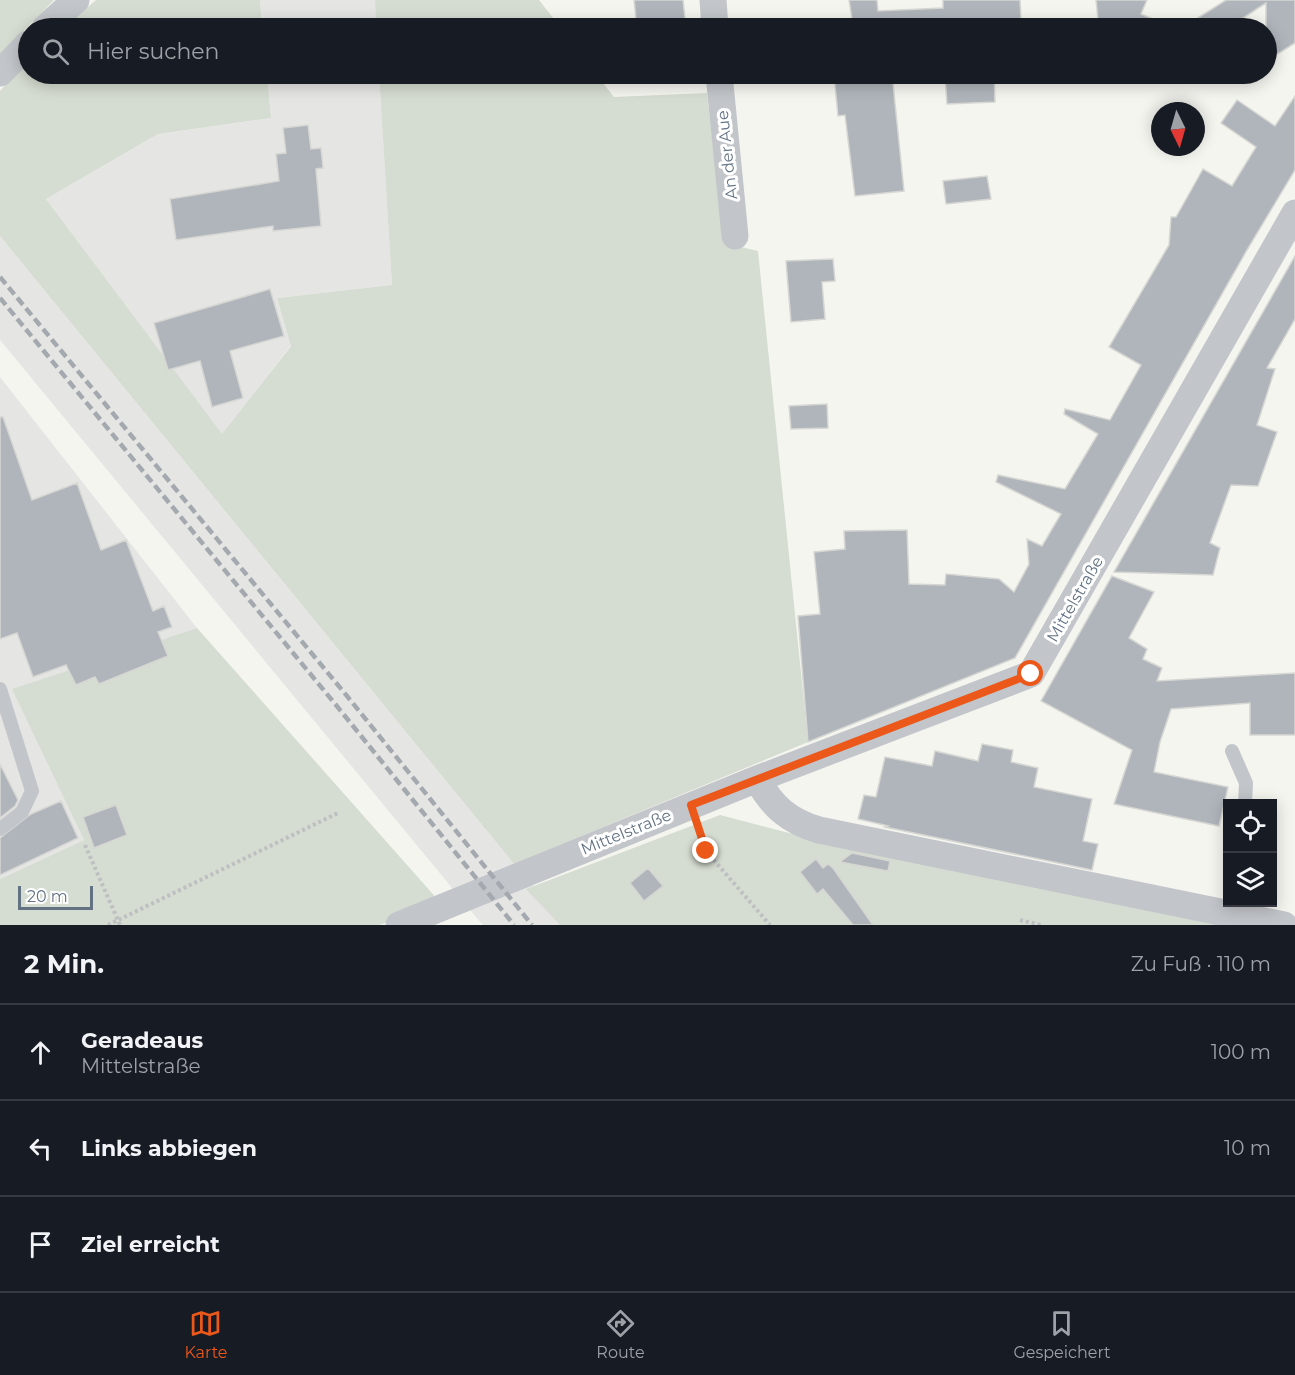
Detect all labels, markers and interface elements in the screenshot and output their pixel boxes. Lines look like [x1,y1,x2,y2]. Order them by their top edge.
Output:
search box [18,18,1277,84]
icon: search [39,35,72,68]
text: Hier suchen [87,38,219,65]
north arrow [1151,102,1205,156]
street label: An der Aue [713,110,741,200]
street label: Mittelstraße [1043,553,1107,645]
route start [1017,660,1043,686]
map controls [1223,799,1277,907]
button: locate [1223,799,1277,853]
street label: Mittelstraße [578,805,674,859]
route end [692,837,718,863]
button: layers [1223,853,1277,907]
scale bar [18,883,93,910]
text: 20 m [27,887,68,906]
text: 2 Min. [24,948,104,980]
text: Zu Fuß · 110 m [1131,952,1271,976]
text: Geradeaus [81,1027,203,1054]
icon: ahead [24,1036,57,1069]
text: 100 m [1211,1040,1271,1064]
text: Mittelstraße [81,1054,201,1078]
icon: left [24,1132,57,1165]
text: Links abbiegen [81,1135,257,1162]
text: 10 m [1224,1136,1271,1160]
icon: arrive [24,1228,57,1261]
text: Ziel erreicht [81,1231,220,1258]
tab: Karte [184,1307,228,1362]
tab: Route [596,1307,645,1362]
tab: Gespeichert [1013,1307,1111,1362]

